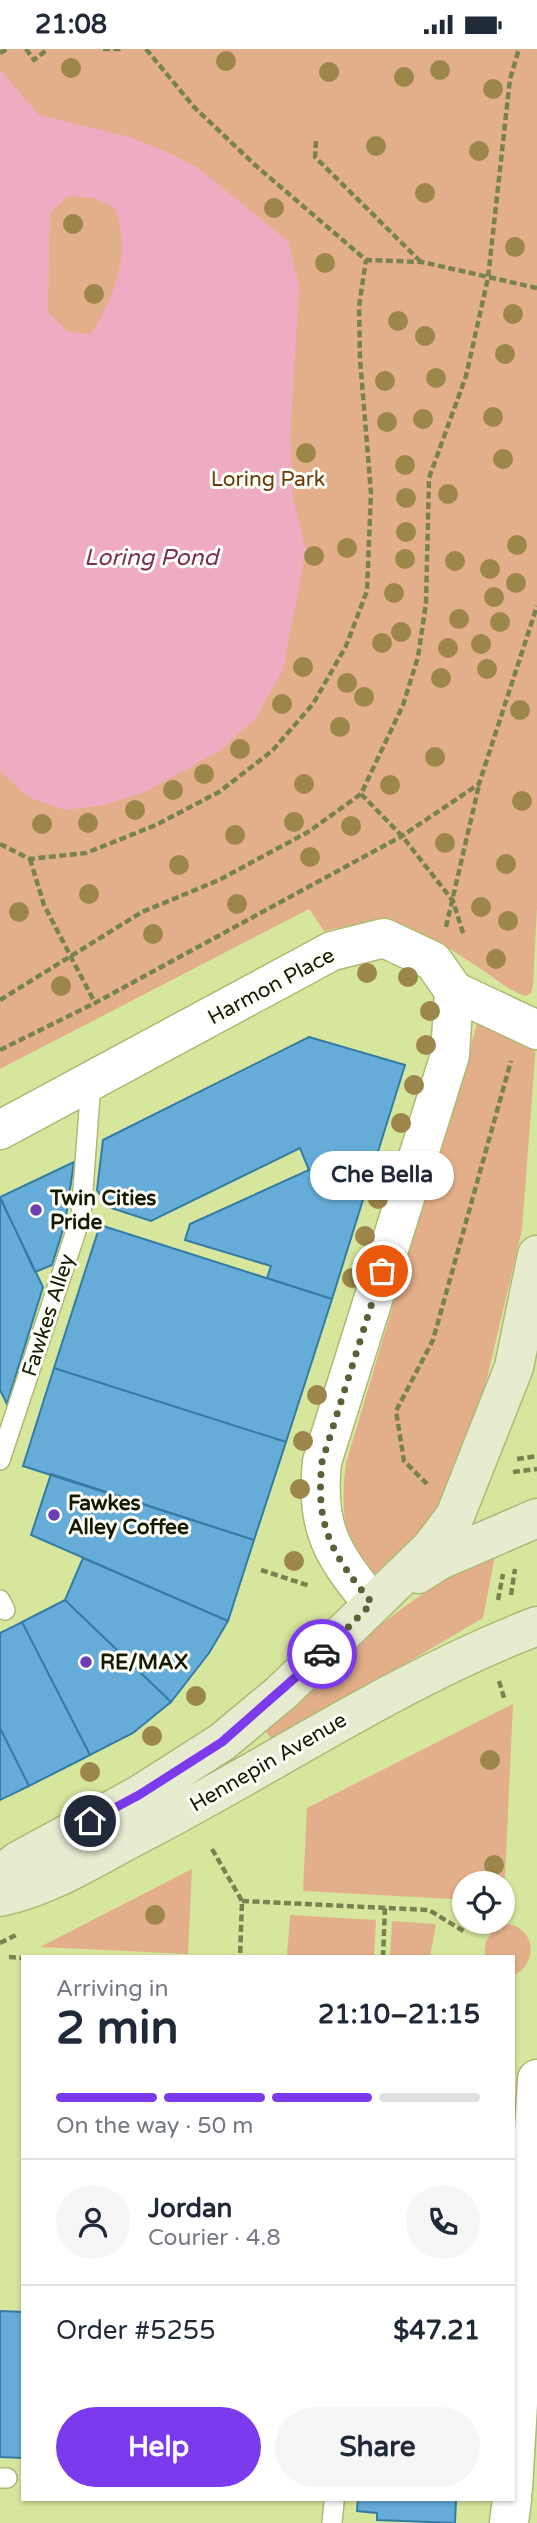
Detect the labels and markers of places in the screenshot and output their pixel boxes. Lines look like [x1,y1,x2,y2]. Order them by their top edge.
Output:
callout: Che Bella [310,1152,454,1201]
place label: Twin Cities Pride [49,1186,156,1235]
marker: Twin Cities Pride [28,1202,44,1218]
pin [352,1241,412,1301]
place label: Fawkes Alley Coffee [68,1491,189,1540]
marker: Fawkes Alley Coffee [46,1507,62,1523]
place label: RE/MAX [100,1650,188,1675]
marker: RE/MAX [78,1654,94,1670]
pin [60,1791,120,1851]

